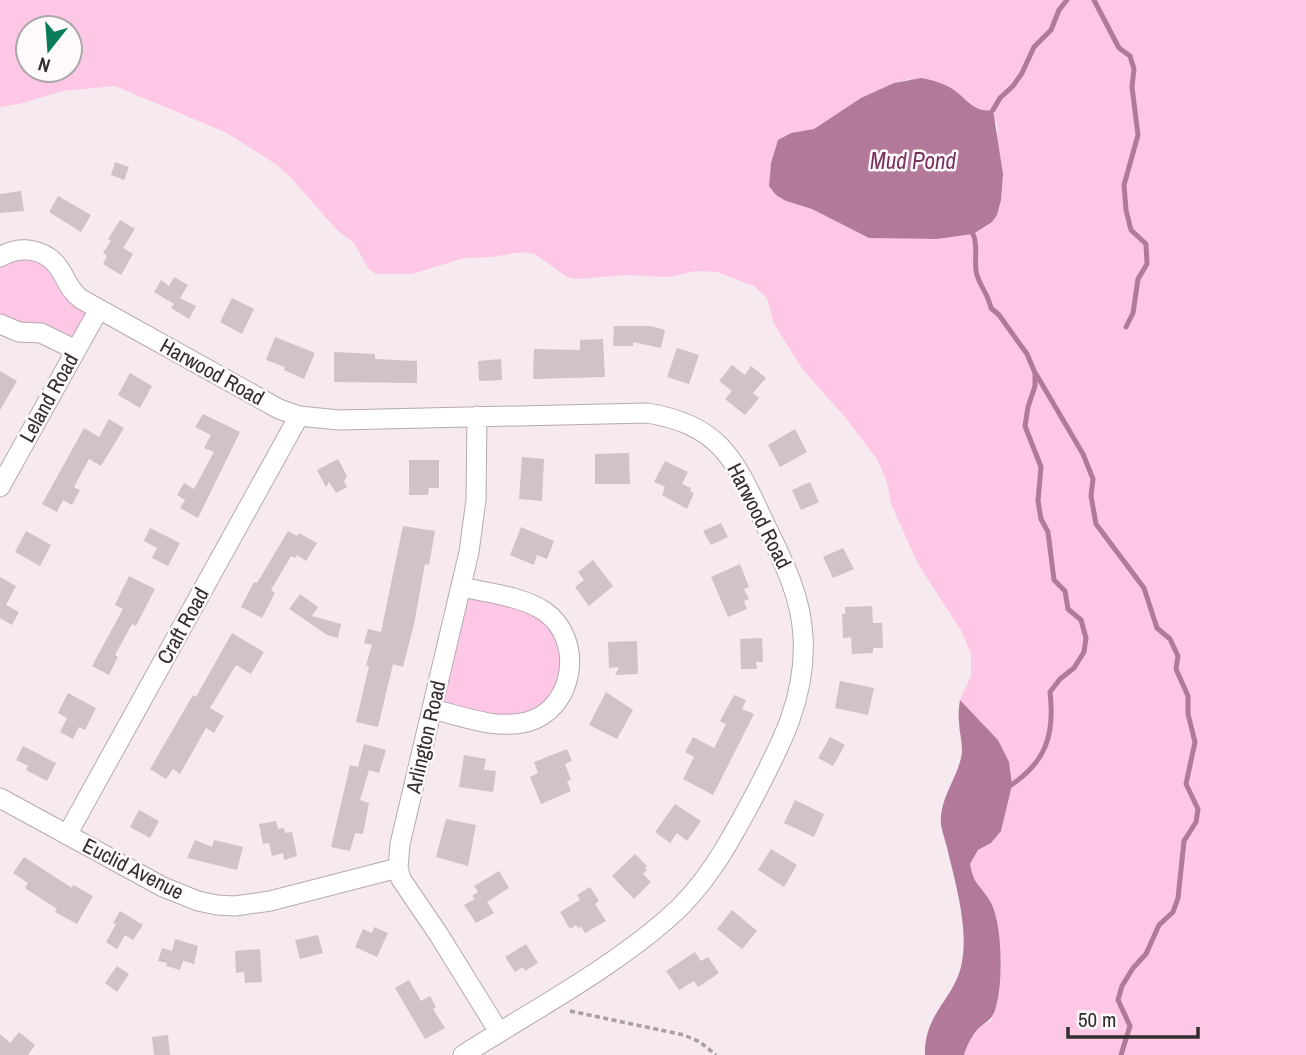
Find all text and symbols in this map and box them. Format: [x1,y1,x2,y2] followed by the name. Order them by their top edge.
[14,14,84,84] north arrow
[35,51,53,79] text: N
[870,145,956,176] water label: Mud Pond
[155,331,270,412] street label: Harwood Road
[12,348,85,447] street label: Leland Road
[720,458,798,574] street label: Harwood Road
[150,582,215,669] street label: Craft Road
[398,678,453,797] street label: Arlington Road
[78,831,189,906] street label: Euclid Avenue
[1068,996,1198,1040] scale bar
[1078,1005,1116,1034] text: 50 m

